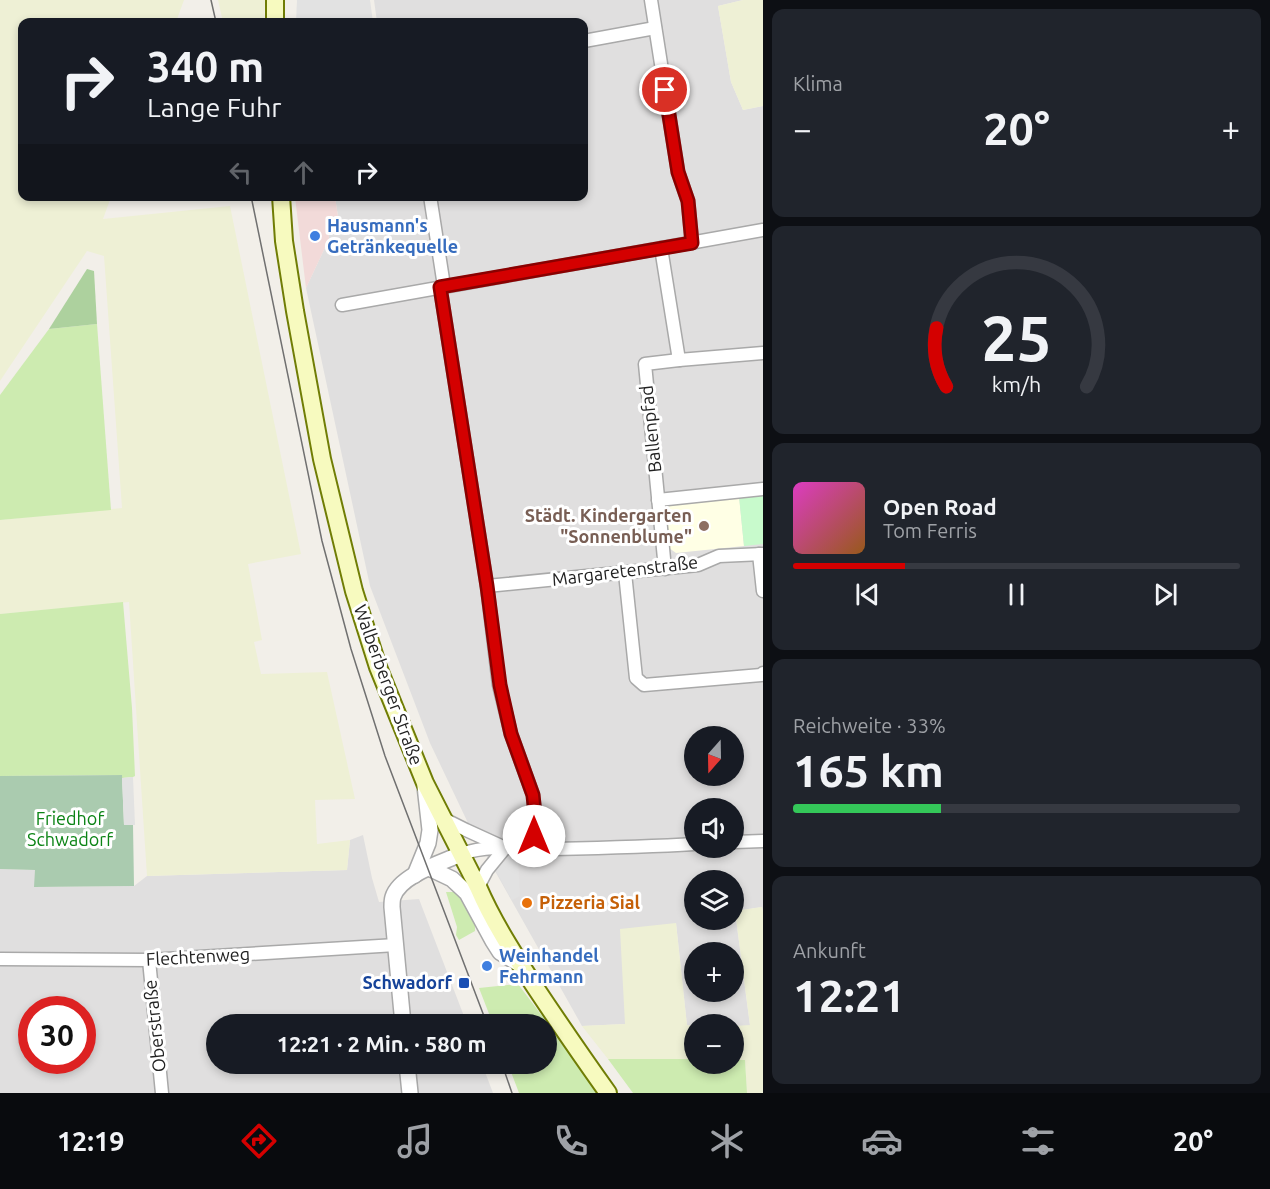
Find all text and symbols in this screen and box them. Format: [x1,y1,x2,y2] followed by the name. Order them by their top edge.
[48,42,126,120] icon: right
[147,43,264,90] text: 340 m
[639,64,690,115] pin
[793,72,843,95] text: Klima
[648,73,681,106] icon: arrive
[147,92,282,122] text: Lange Fuhr
[983,103,1050,154] text: 20°
[793,110,812,147] text: −
[1221,110,1240,147] text: +
[224,156,257,189] icon: left
[287,156,320,189] icon: ahead
[350,156,383,189] icon: right
[327,215,458,256] place label: Hausmann's Getränkequelle
[308,229,322,243] marker: Hausmann's Getränkequelle
[981,303,1052,373] text: 25
[992,372,1041,396] text: km/h
[635,385,665,474] street label: Ballenpfad
[883,494,997,519] text: Open Road
[525,505,692,546] place label: Städt. Kindergarten "Sonnenblume"
[697,519,711,533] marker: Städt. Kindergarten "Sonnenblume"
[883,519,977,542] text: Tom Ferris
[551,551,699,589] street label: Margaretenstraße
[851,578,884,611] icon: previous
[1000,578,1033,611] icon: pause
[1149,578,1182,611] icon: next
[351,602,427,768] street label: Walberberger Straße
[793,714,946,737] text: Reichweite · 33%
[684,726,744,786] north arrow
[684,726,744,1074] map controls
[793,745,944,796] text: 165 km
[684,798,744,858] button: sound
[502,804,566,868] position arrow
[27,808,113,849] park label: Friedhof Schwadorf
[684,870,744,930] button: layers
[539,892,641,912] place label: Pizzeria Sial
[520,896,534,910] marker: Pizzeria Sial
[793,939,866,962] text: Ankunft
[684,942,744,1002] button: +
[145,943,251,969] street label: Flechtenweg
[499,945,599,986] place label: Weinhandel Fehrmann
[480,959,494,973] marker: Weinhandel Fehrmann
[793,970,906,1021] text: 12:21
[362,972,453,992] place label: Schwadorf
[457,976,471,990] marker: Schwadorf
[139,979,169,1073] street label: Oberstraße
[18,996,96,1074] speed limit sign: 30
[684,1014,744,1074] button: −
[277,1031,486,1056] text: 12:21 · 2 Min. · 580 m
[238,1120,280,1162] icon: directions
[394,1120,436,1162] icon: music
[550,1120,592,1162] icon: phone
[706,1120,748,1162] icon: climate
[861,1120,903,1162] icon: car
[1017,1120,1059,1162] icon: filters
[57,1126,124,1156] text: 12:19
[1173,1126,1213,1156] text: 20°

